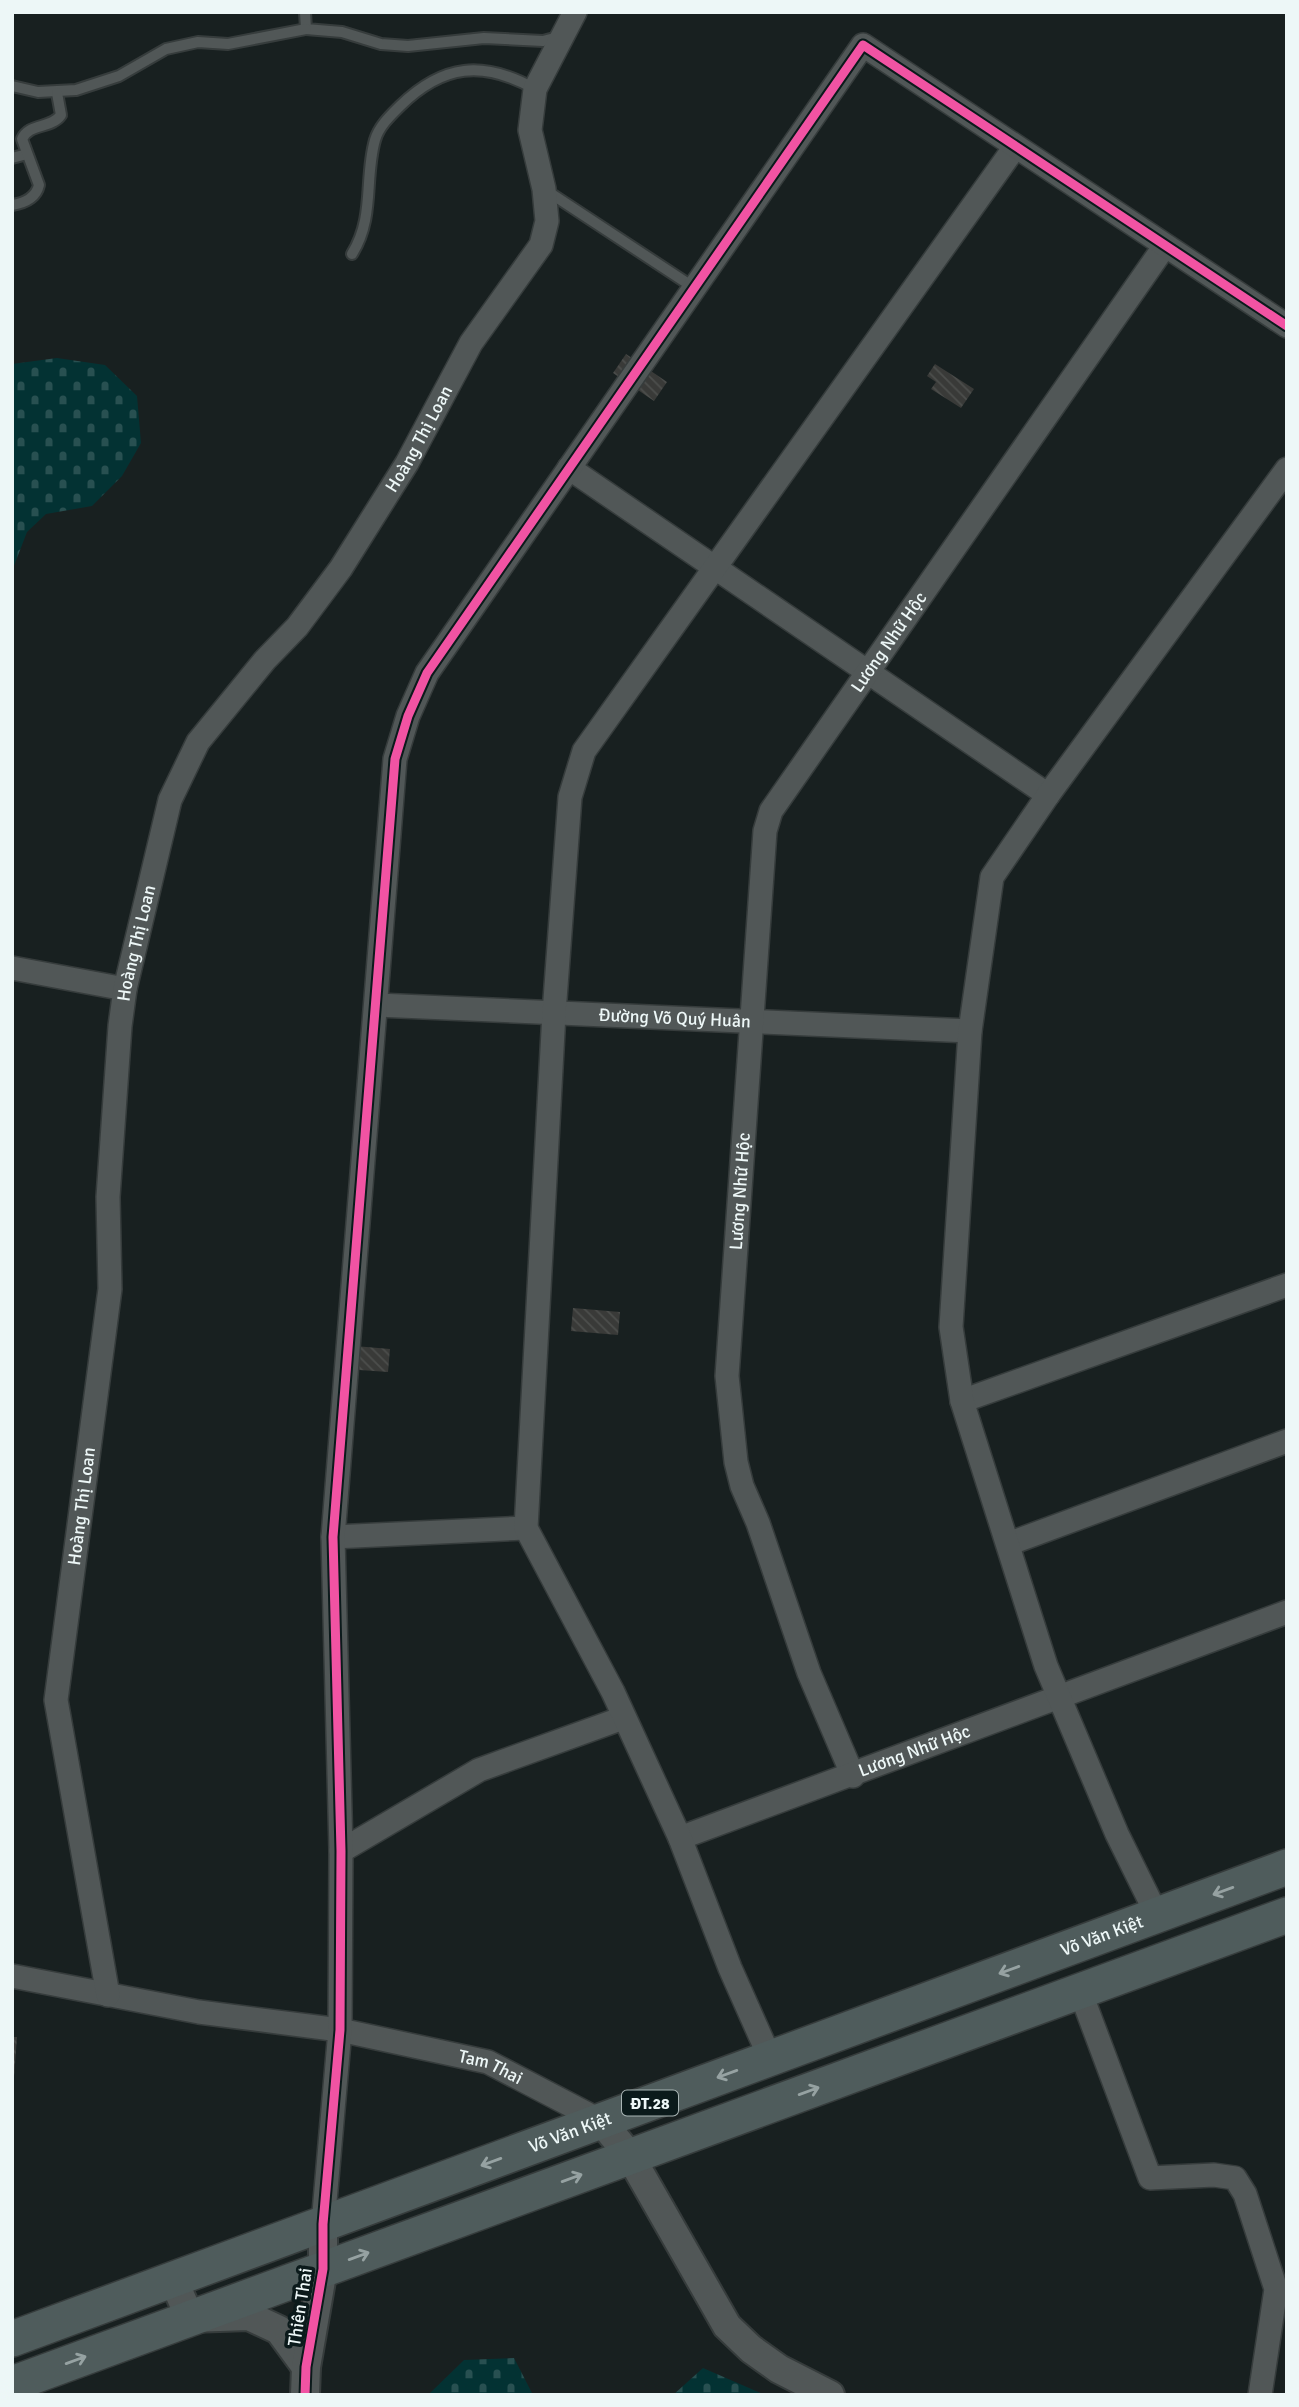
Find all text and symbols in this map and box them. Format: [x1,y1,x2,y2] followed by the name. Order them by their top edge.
[380,382,457,496] street label: Hoàng Thị Loan
[846,588,931,697] street label: Lương Nhữ Hộc
[112,883,160,1003] street label: Hoàng Thị Loan
[598,1004,751,1032] street label: Đường Võ Quý Huân
[725,1132,755,1251] street label: Lương Nhữ Hộc
[63,1446,100,1567] street label: Hoàng Thị Loan
[855,1720,973,1782] street label: Lương Nhữ Hộc
[1212,1886,1234,1898] one-way arrow
[1057,1910,1146,1961] street label: Võ Văn Kiệt
[999,1965,1021,1977] one-way arrow
[456,2045,527,2089] street label: Tam Thai
[717,2069,739,2082] one-way arrow
[797,2083,819,2096] one-way arrow
[622,2090,678,2116] road number: ĐT.28
[526,2107,614,2158] street label: Võ Văn Kiệt
[480,2156,502,2169] one-way arrow
[561,2171,583,2183] one-way arrow
[347,2249,369,2261] one-way arrow
[283,2266,317,2348] street label: Thiên Thai
[65,2353,87,2365] one-way arrow

